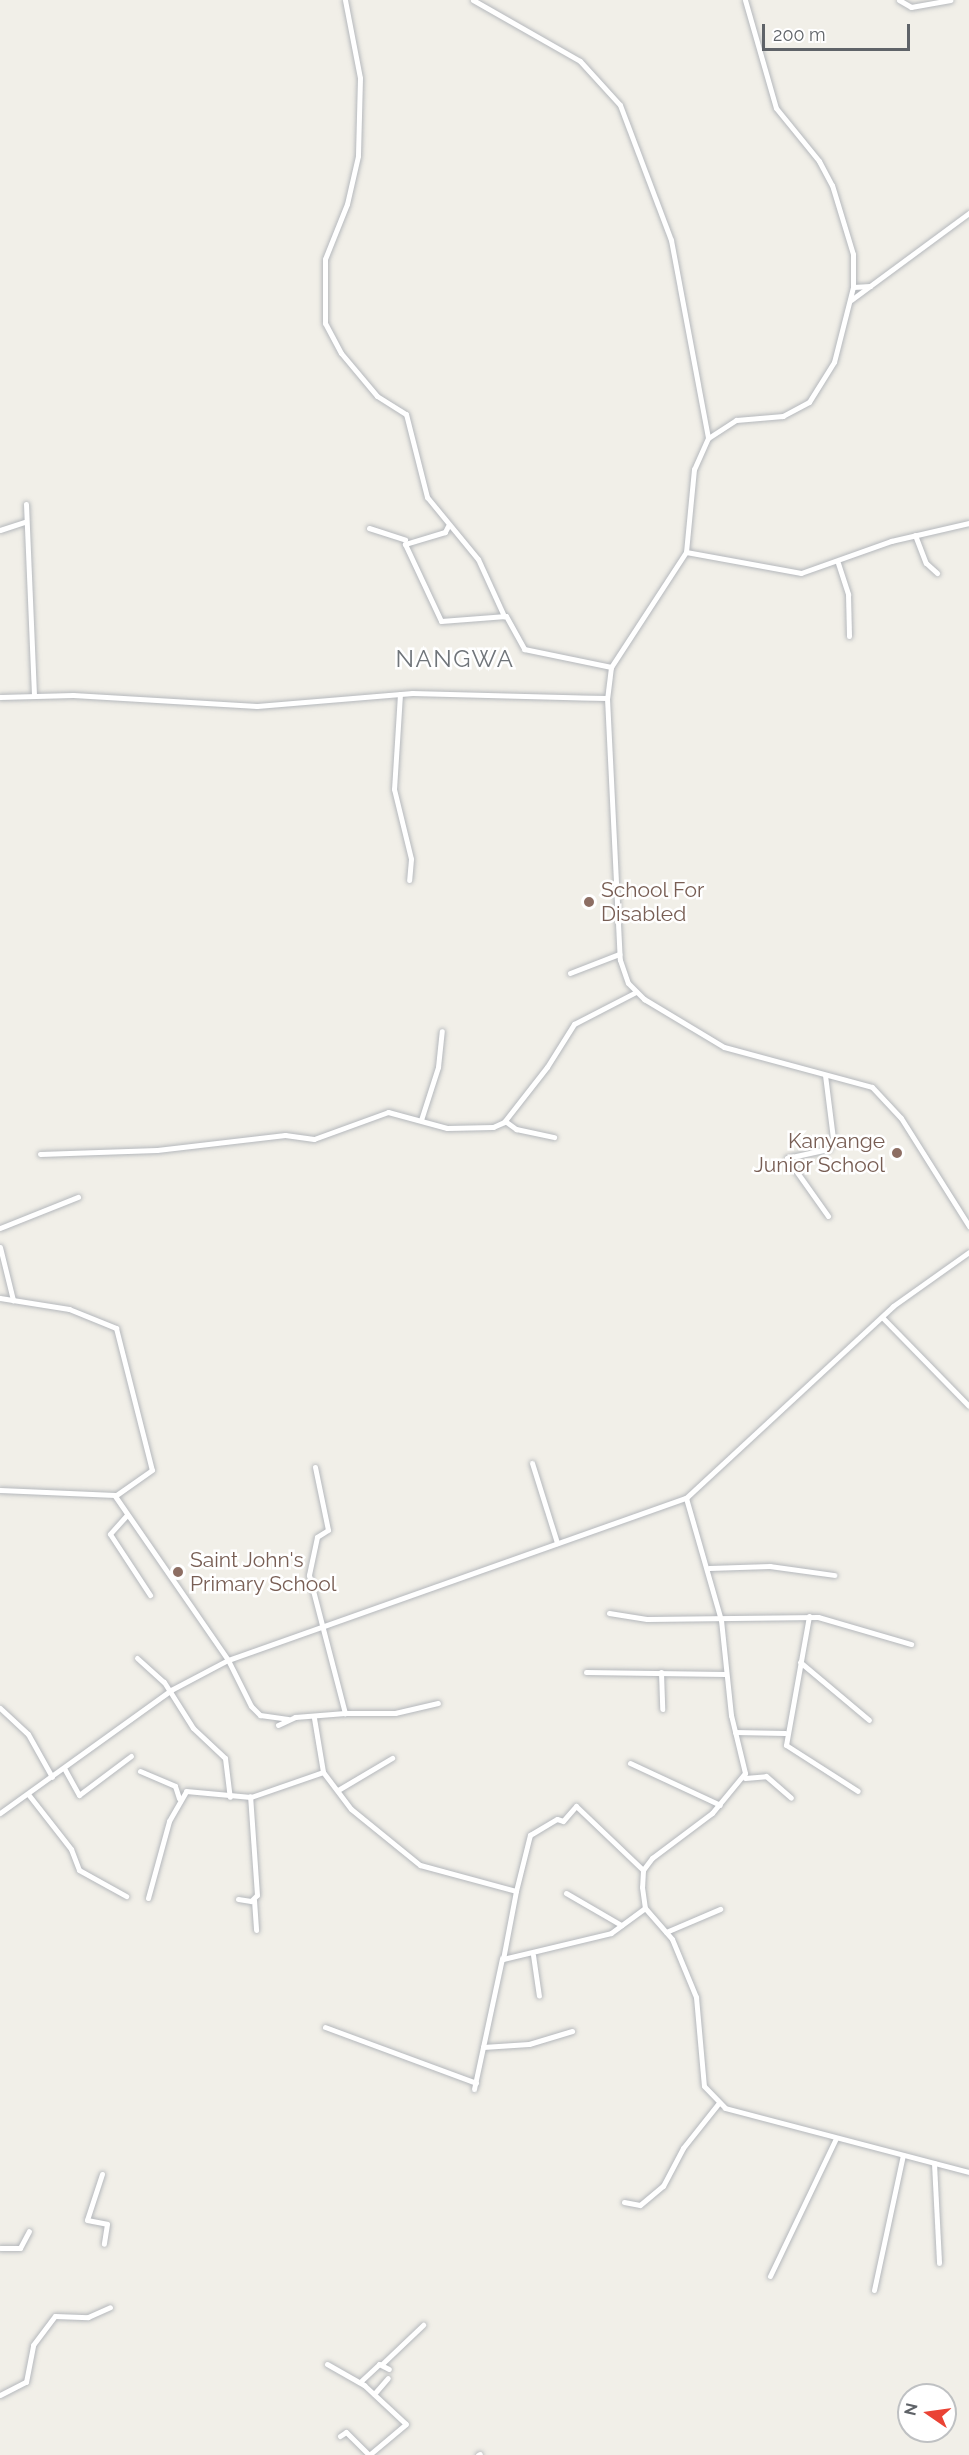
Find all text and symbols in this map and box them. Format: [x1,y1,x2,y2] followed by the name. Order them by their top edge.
[765,12,914,50] scale bar
[773,24,826,45] text: 200 m
[396,645,514,673] district label: NANGWA
[601,877,705,927] place label: School For Disabled
[582,895,596,909] marker: School For Disabled
[753,1128,885,1178] place label: Kanyange Junior School
[890,1146,904,1160] marker: Kanyange Junior School
[190,1547,337,1597] place label: Saint John's Primary School
[171,1565,185,1579] marker: Saint John's Primary School
[897,2383,957,2443] north arrow
[900,2401,922,2417] text: N

